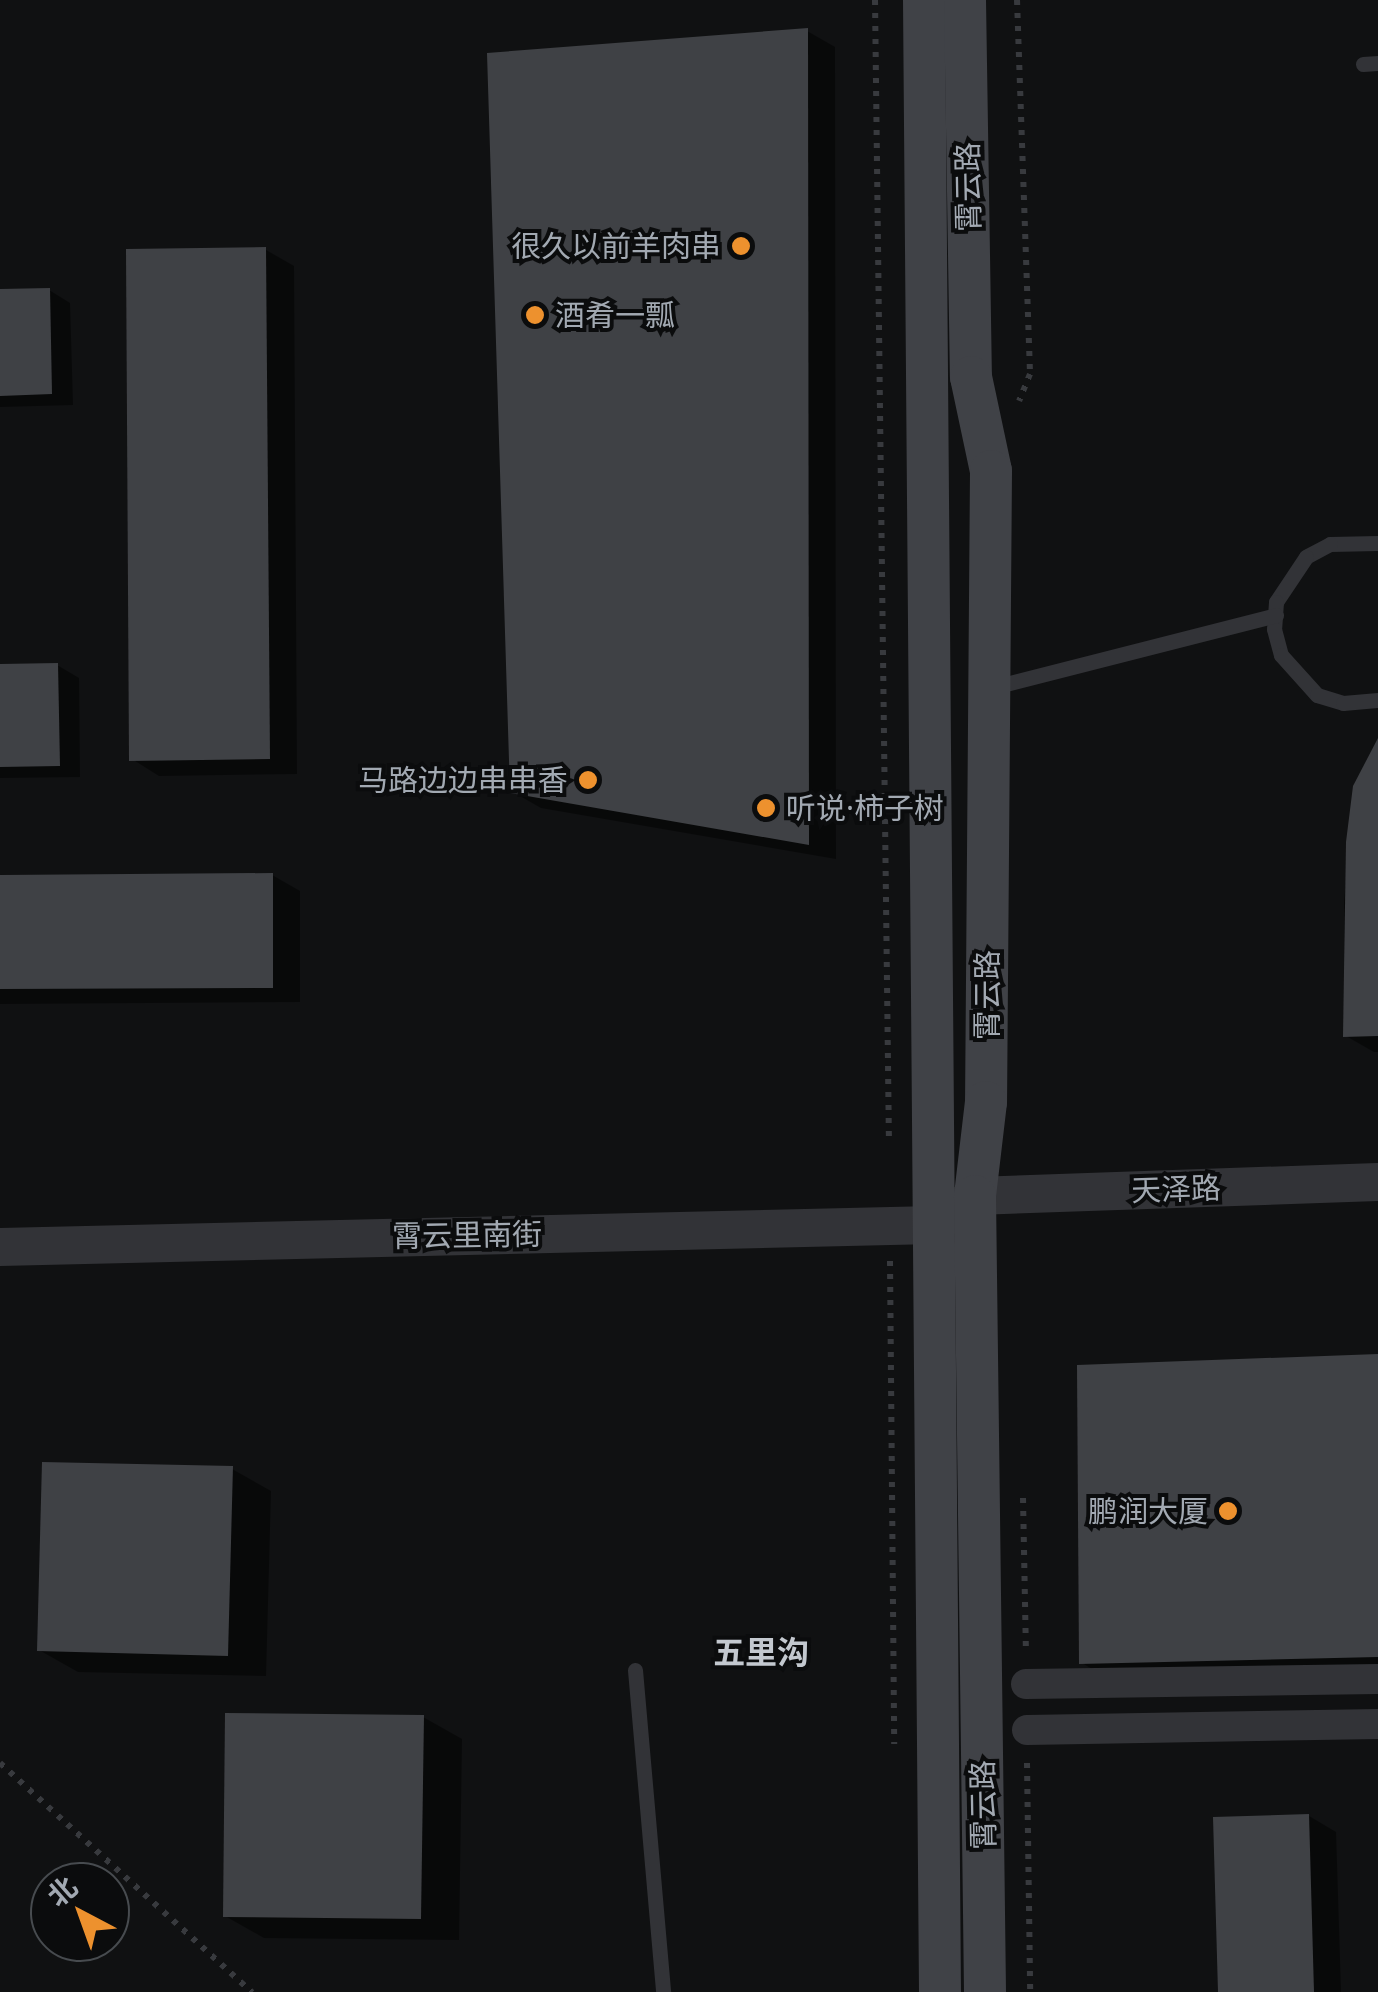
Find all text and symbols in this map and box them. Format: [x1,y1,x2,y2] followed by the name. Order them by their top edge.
[949,142,987,232] street label: 霄云路
[511,228,721,264] place label: 很久以前羊肉串
[730,235,752,257] marker: 很久以前羊肉串
[555,297,675,333] place label: 酒肴一瓢
[524,304,546,326] marker: 酒肴一瓢
[358,762,568,798] place label: 马路边边串串香
[577,769,599,791] marker: 马路边边串串香
[786,790,944,826] place label: 听说·柿子树
[755,797,777,819] marker: 听说·柿子树
[969,950,1005,1040] street label: 霄云路
[1130,1169,1222,1209] street label: 天泽路
[392,1216,542,1254] street label: 霄云里南街
[1088,1493,1208,1529] place label: 鹏润大厦
[1217,1500,1239,1522] marker: 鹏润大厦
[713,1633,809,1671] district label: 五里沟
[964,1760,1002,1850] street label: 霄云路
[30,1862,130,1962] north arrow
[39,1867,85,1914] text: 北

